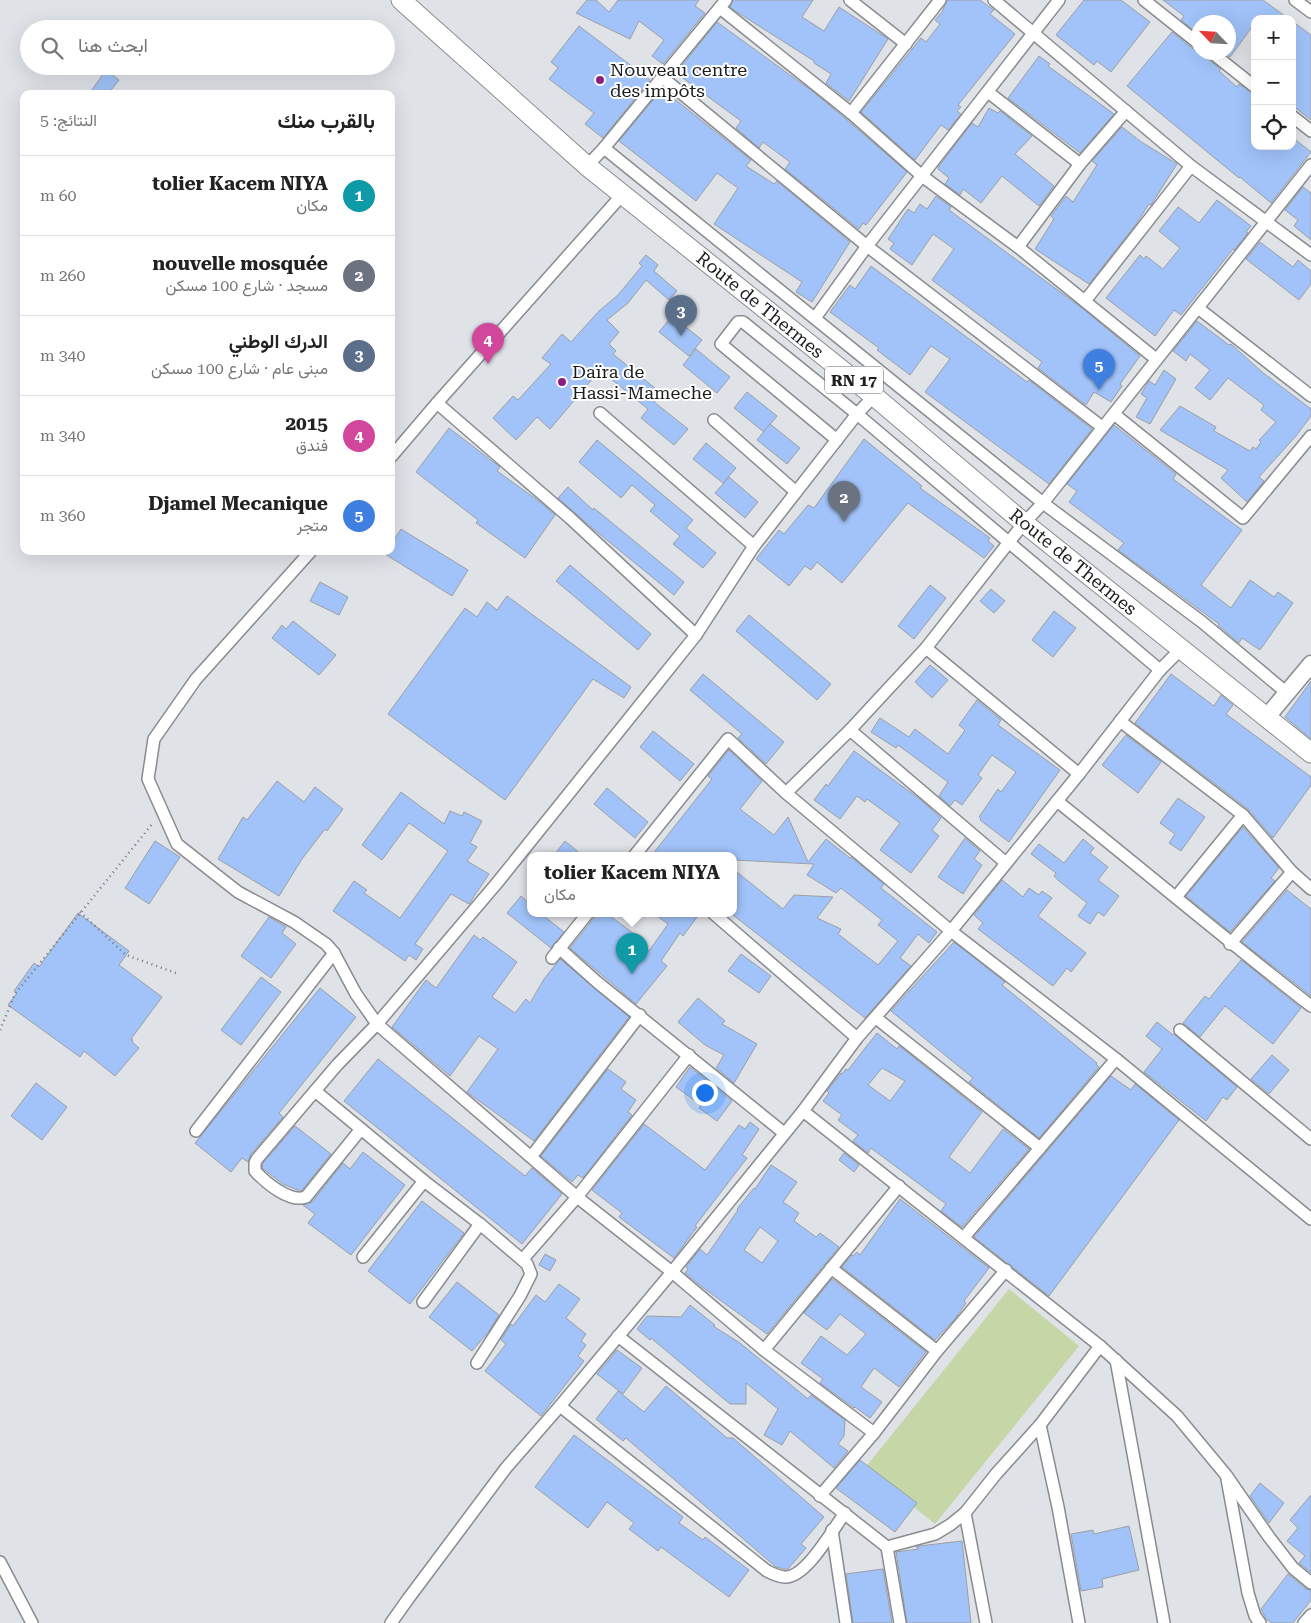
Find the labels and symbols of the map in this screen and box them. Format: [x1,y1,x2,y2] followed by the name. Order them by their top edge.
[1191,15,1236,60] north arrow
[610,59,747,101] place label: Nouveau centre des impôts
[594,74,606,86] marker: Nouveau centre des impôts
[693,247,828,362] street label: Route de Thermes
[665,295,697,336] pin: 3
[472,323,504,364] pin: 4
[1083,349,1115,390] pin: 5
[572,361,712,403] place label: Daïra de Hassi-Mameche
[825,366,883,394] road number: RN 17
[556,376,568,388] marker: Daïra de Hassi-Mameche
[828,481,860,522] pin: 2
[1006,504,1141,619] street label: Route de Thermes
[616,933,648,974] pin: 1
[692,1080,718,1106] your location

